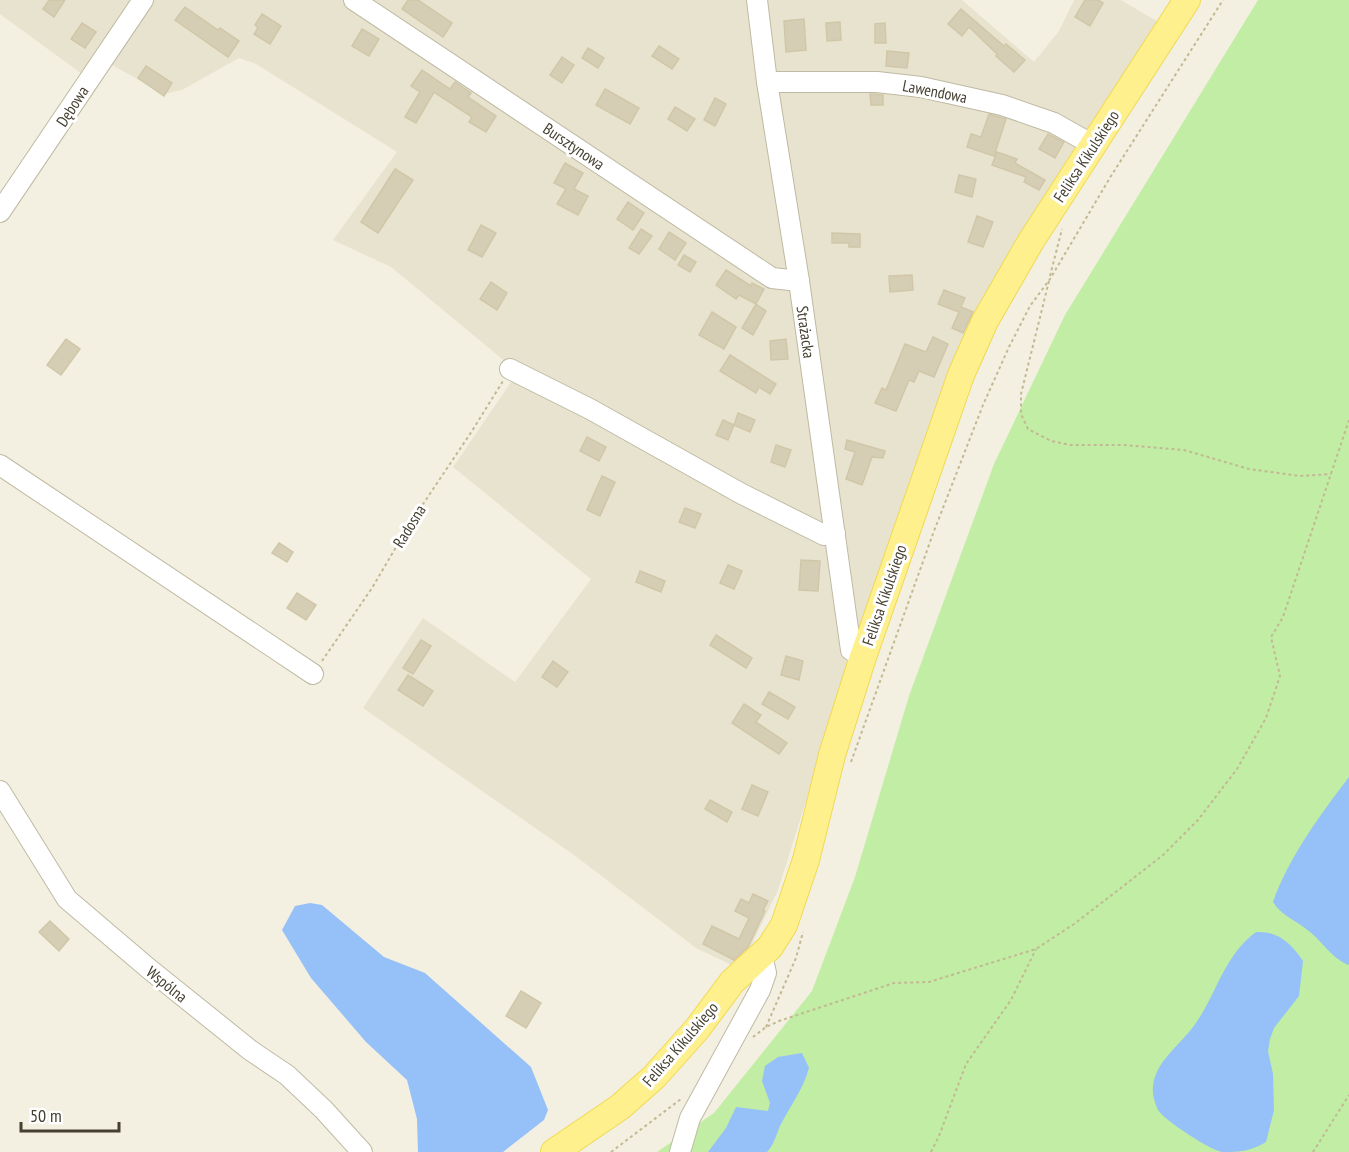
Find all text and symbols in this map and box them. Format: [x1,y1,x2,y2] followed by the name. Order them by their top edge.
[901,75,969,107] street label: Lawendowa
[51,82,93,130] street label: Dębowa
[1049,106,1123,206] street label: Feliksa Kikulskiego
[539,118,609,174] street label: Bursztynowa
[792,305,820,359] street label: Strażacka
[388,501,430,551] street label: Radosna
[857,542,911,648] street label: Feliksa Kikulskiego
[143,962,191,1006] street label: Wspólna
[638,998,722,1090] street label: Feliksa Kikulskiego
[21,1095,118,1133] scale bar
[30,1104,62,1127] text: 50 m

